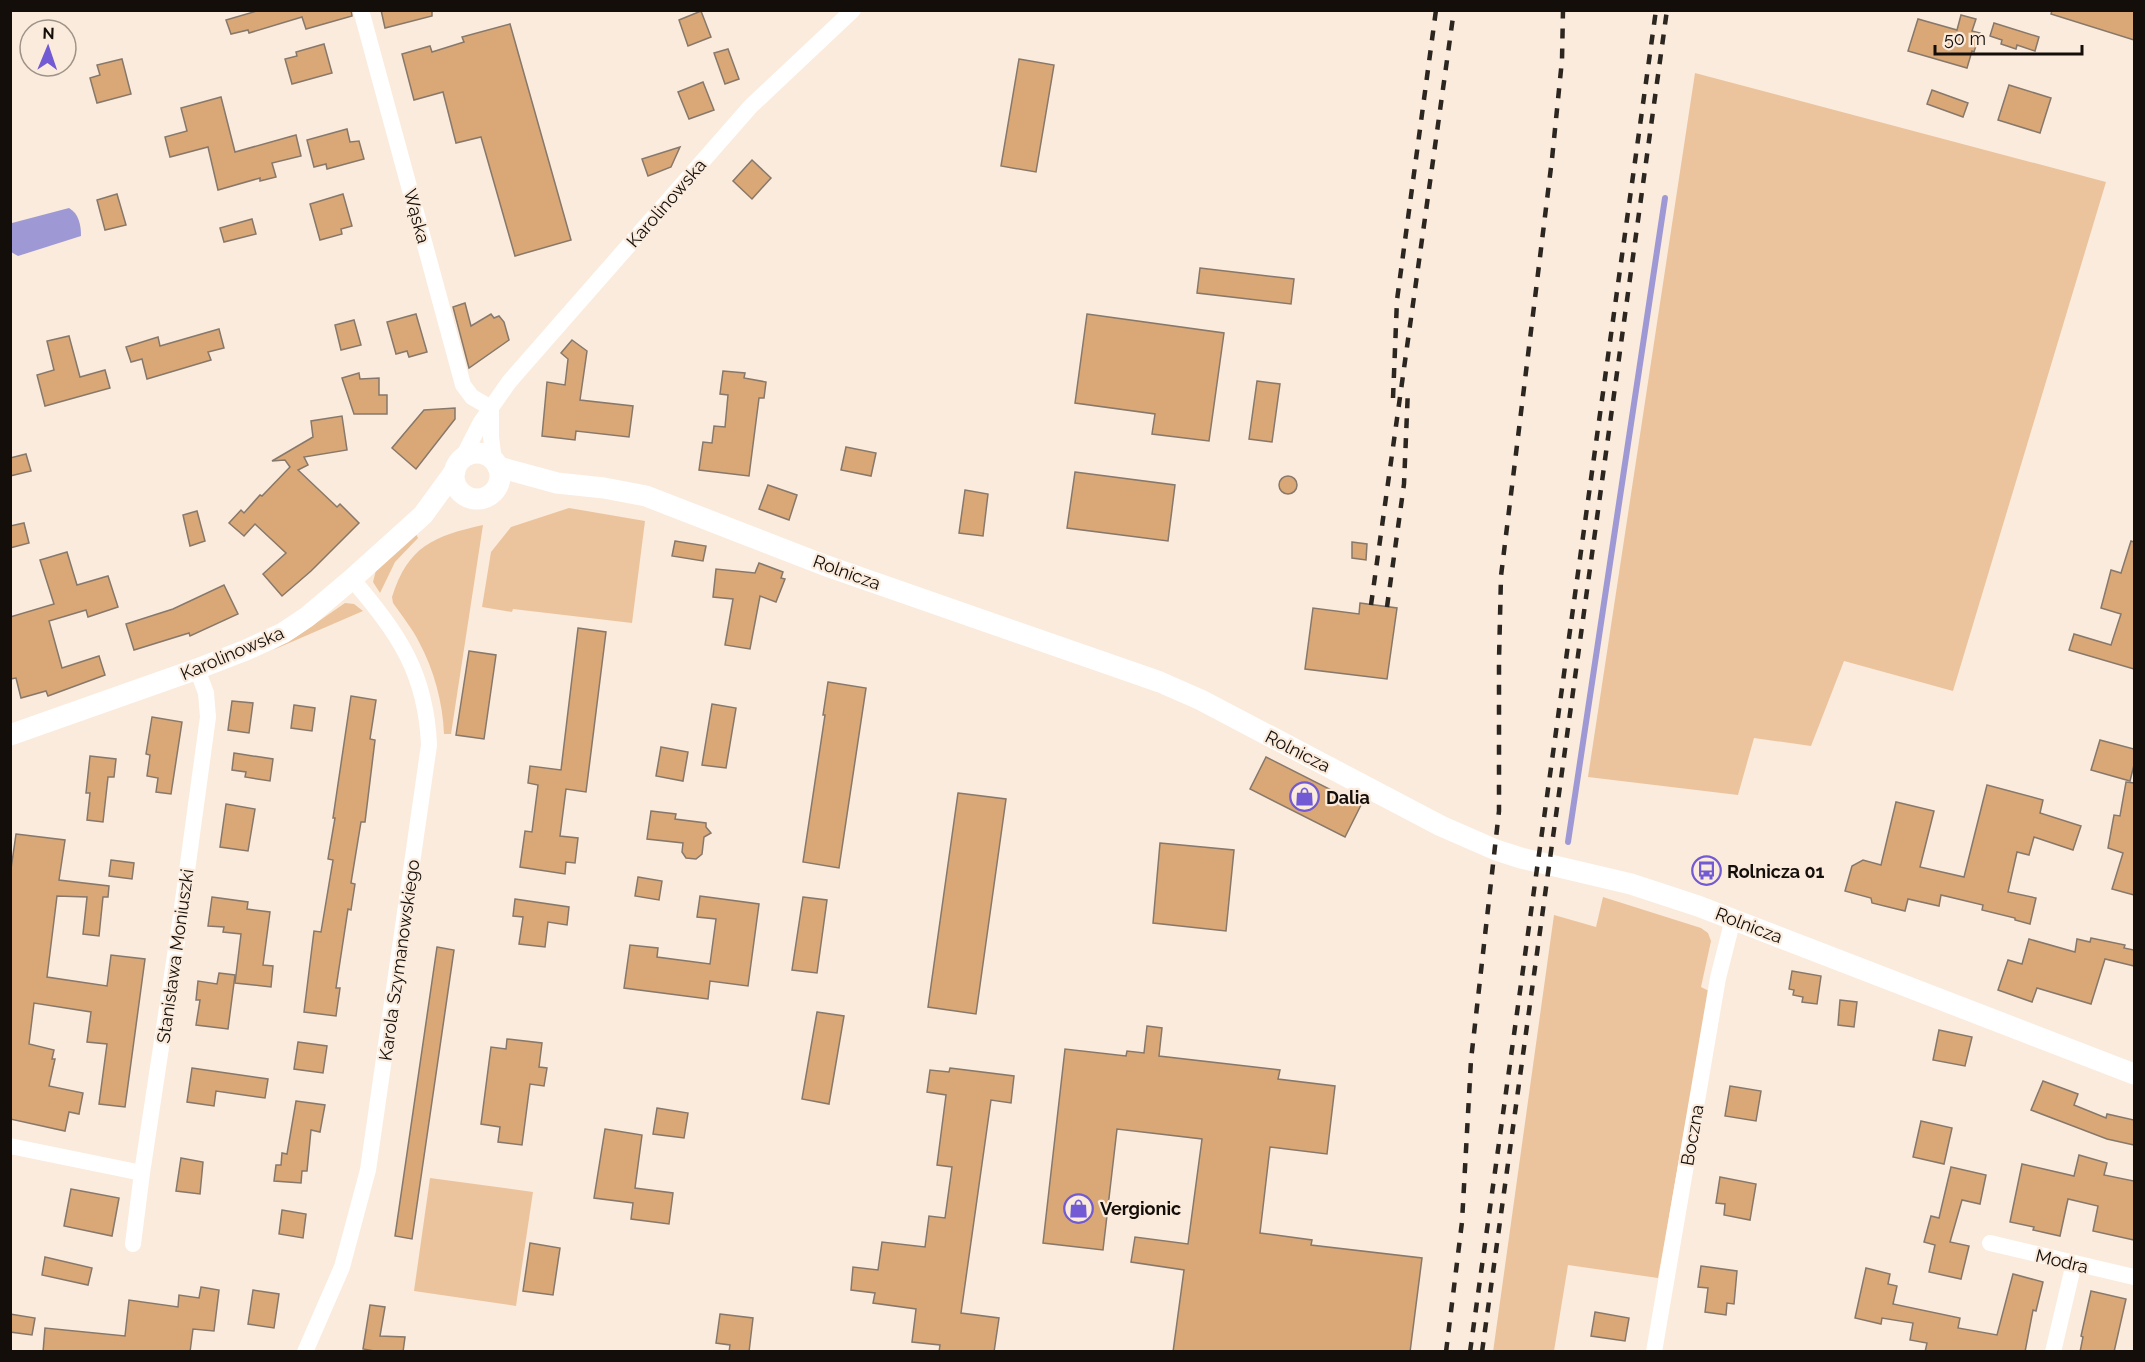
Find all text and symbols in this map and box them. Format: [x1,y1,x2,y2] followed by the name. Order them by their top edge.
[18,18,78,78] north arrow
[1935,18,2082,56] scale bar
[42,24,55,43] text: N
[1944,28,1986,49] text: 50 m
[622,155,710,251] street label: Karolinowska
[400,186,434,246] street label: Wąska
[811,550,883,594] street label: Rolnicza
[177,622,287,684] street label: Karolinowska
[1262,726,1334,776] street label: Rolnicza
[1289,781,1321,813] shop icon: Dalia
[1326,787,1370,808] place label: Dalia
[1690,855,1722,887] bus stop icon: Rolnicza 01
[374,858,424,1062] street label: Karola Szymanowskiego
[1727,861,1824,882] place label: Rolnicza 01
[152,868,198,1044] street label: Stanisława Moniuszki
[1713,903,1785,947] street label: Rolnicza
[1676,1103,1708,1167] street label: Boczna
[1063,1192,1095,1224] shop icon: Vergionic
[1100,1198,1181,1219] place label: Vergionic
[2034,1245,2090,1277] street label: Modra

